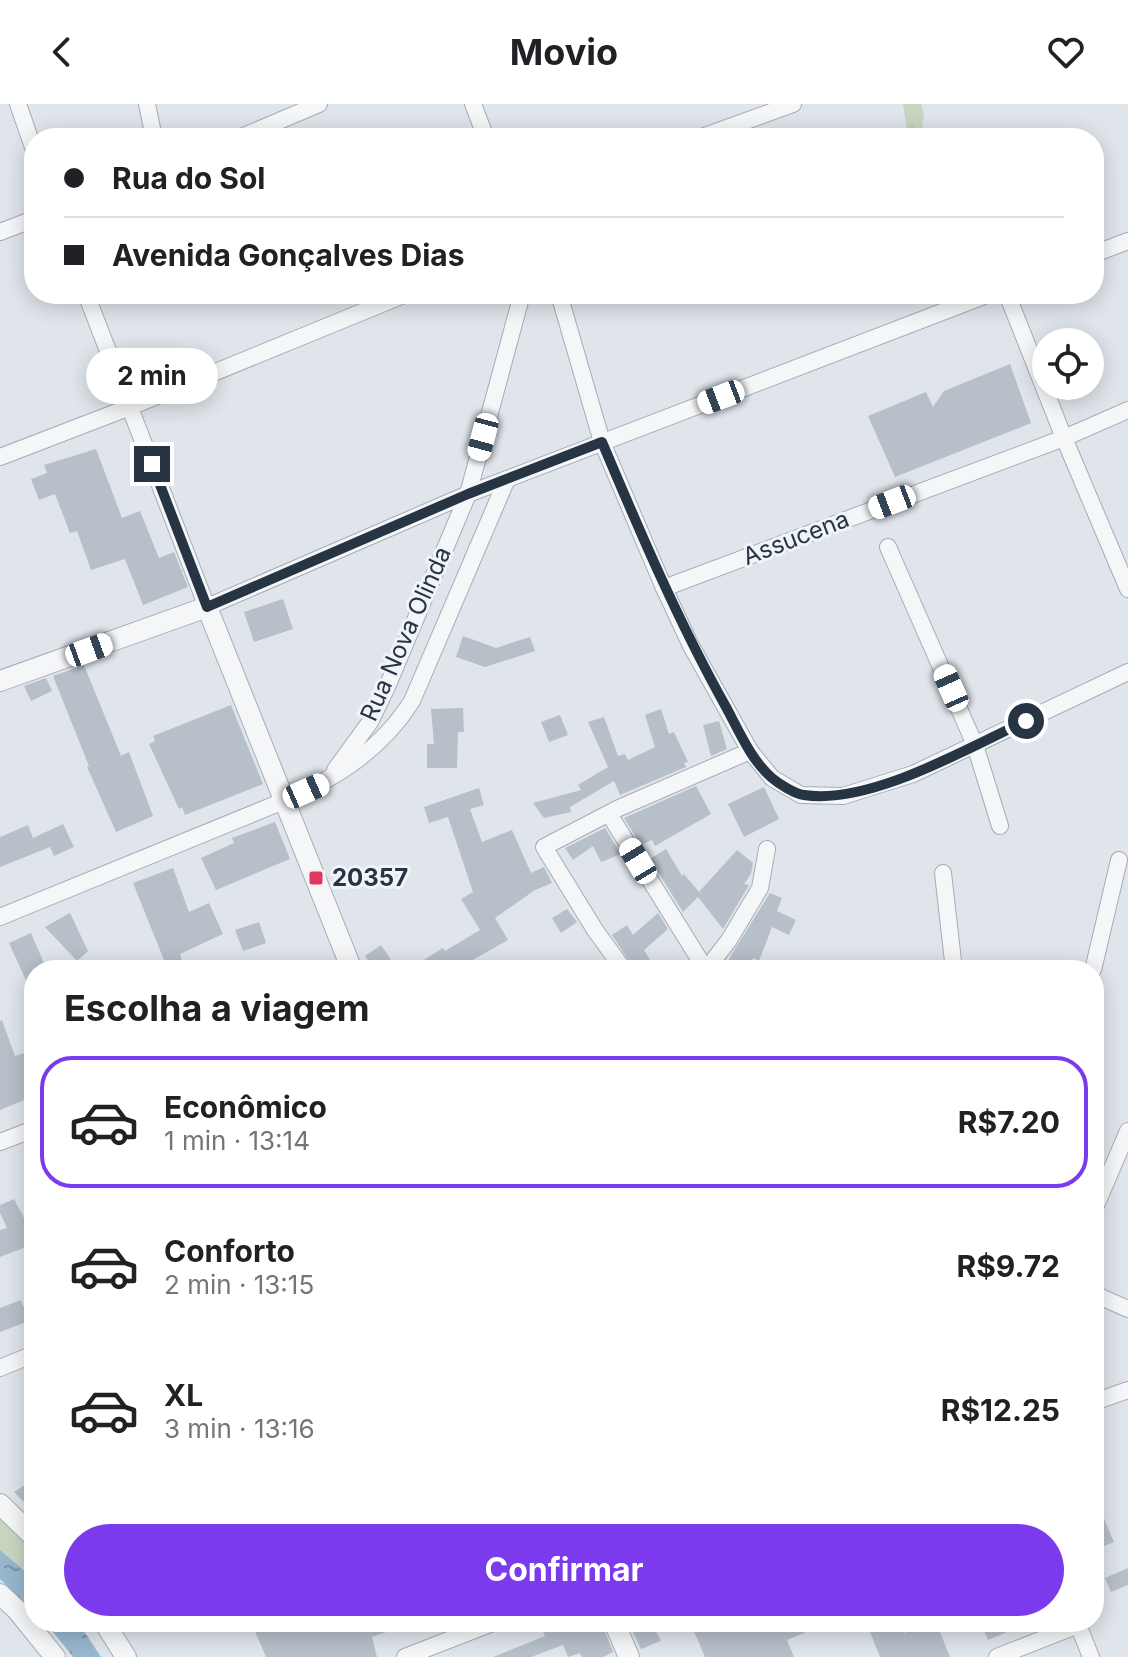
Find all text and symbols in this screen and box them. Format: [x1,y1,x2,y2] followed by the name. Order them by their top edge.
[40,30,84,74] icon: back
[510,30,618,74] text: Movio
[1044,30,1088,74] icon: heart
[112,160,266,196] text: Rua do Sol
[112,237,465,273] text: Avenida Gonçalves Dias
[1032,328,1104,400] map controls
[1032,328,1104,400] button: locate
[86,348,218,404] callout: 2 min
[117,360,187,391] text: 2 min
[694,377,748,417] car
[465,411,501,463] car
[134,446,170,482] route end
[865,482,919,522] car
[739,504,853,571] street label: Assucena
[354,542,457,725] street label: Rua Nova Olinda
[62,631,116,669] car
[930,661,972,715] car
[1008,703,1044,739] route start
[279,770,333,812] car
[615,834,661,888] car
[332,863,408,892] place label: 20357
[307,869,325,887] marker: 20357
[64,986,370,1030] text: Escolha a viagem
[68,1086,140,1158] icon: car
[164,1089,327,1125] text: Econômico
[958,1104,1060,1140] text: R$7.20
[164,1125,310,1156] text: 1 min · 13:14
[68,1230,140,1302] icon: car
[164,1233,295,1269] text: Conforto
[956,1248,1060,1284] text: R$9.72
[164,1269,314,1300] text: 2 min · 13:15
[68,1374,140,1446] icon: car
[164,1377,203,1413] text: XL
[941,1392,1060,1428] text: R$12.25
[164,1413,315,1444] text: 3 min · 13:16
[64,1524,1064,1616] button: Confirmar

